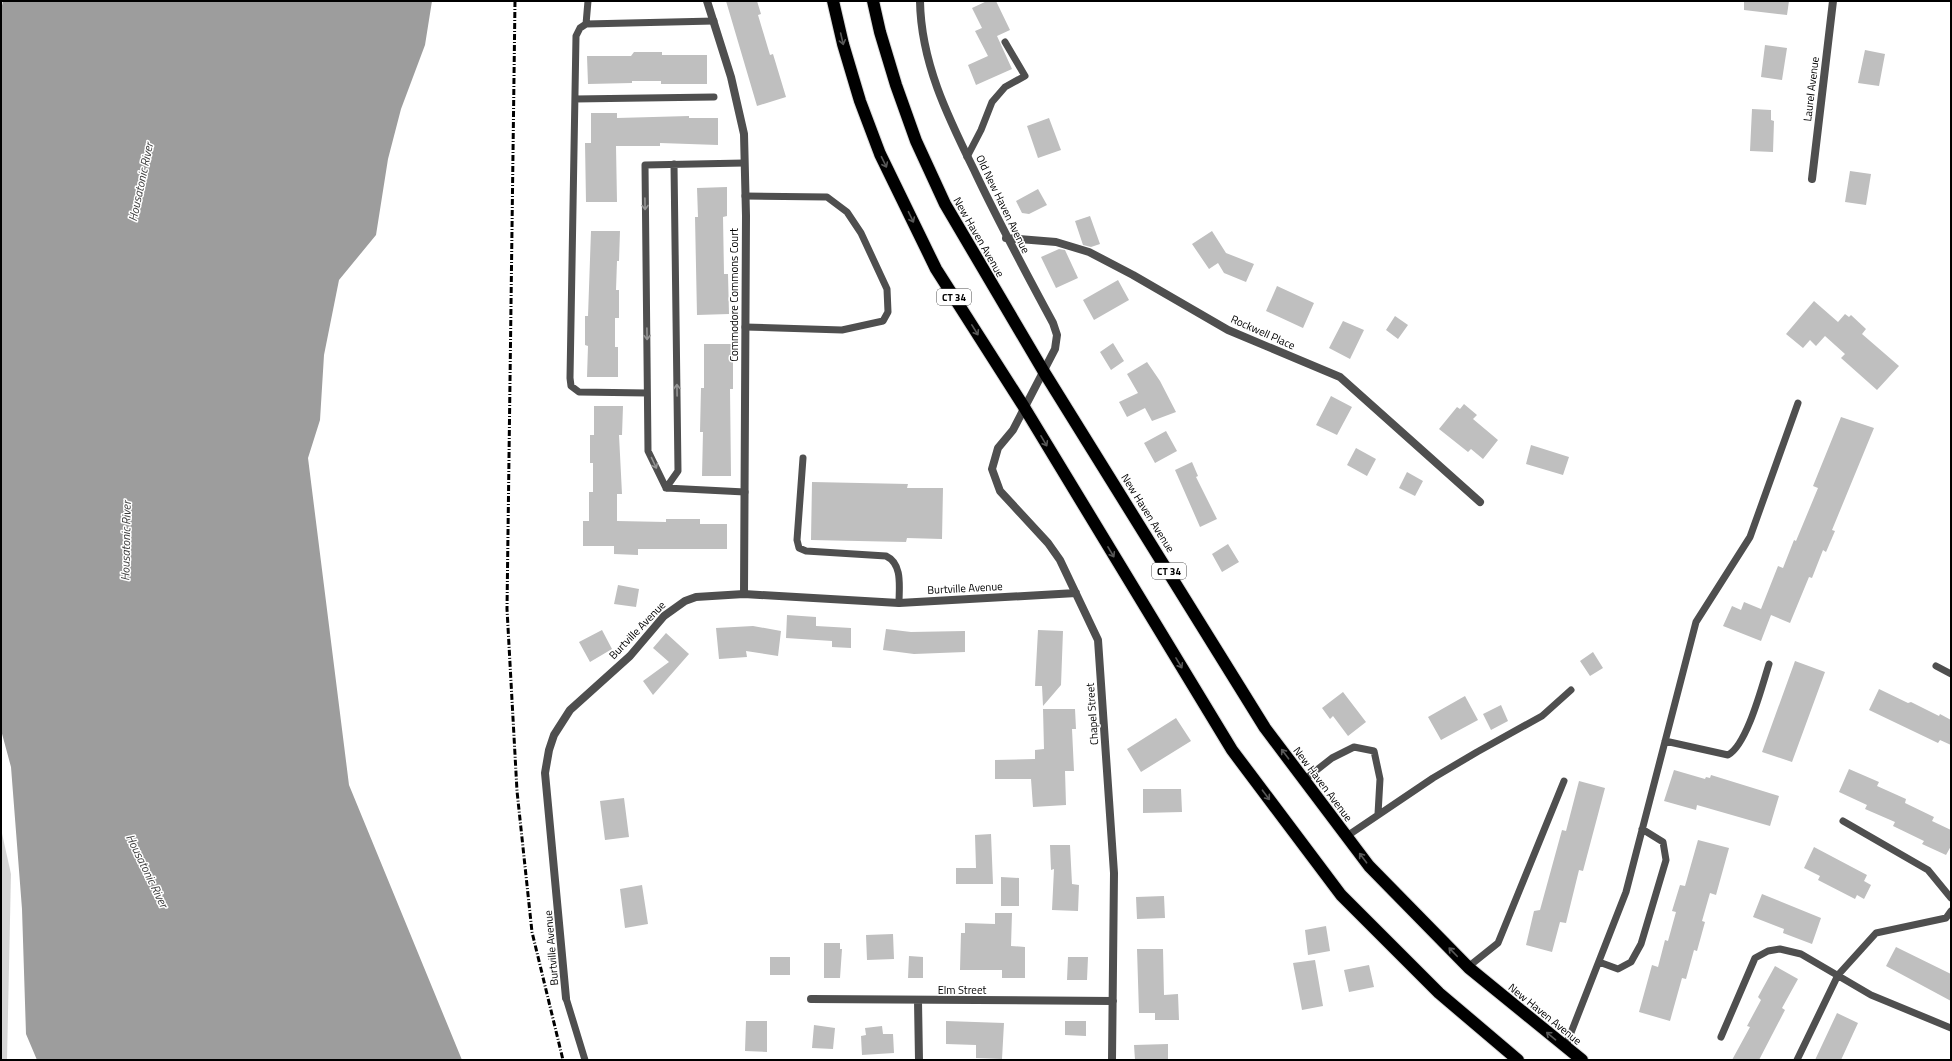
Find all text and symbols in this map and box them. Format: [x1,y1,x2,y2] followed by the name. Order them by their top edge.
[838,32,846,45] one-way arrow
[1799,55,1823,122] street label: Laurel Avenue
[123,139,159,223] water label: Housatonic River
[973,153,1033,255] street label: Old New Haven Avenue
[880,156,888,168] one-way arrow
[951,195,1007,279] street label: New Haven Avenue
[641,197,649,210] one-way arrow
[908,211,915,223] one-way arrow
[726,228,742,362] street label: Commodore Commons Court
[937,289,971,305] road number: CT 34
[1228,311,1298,353] street label: Rockwell Place
[971,324,979,335] one-way arrow
[643,327,651,340] one-way arrow
[673,384,681,397] one-way arrow
[1040,435,1048,447] one-way arrow
[651,456,658,468] one-way arrow
[1117,471,1179,556] street label: New Haven Avenue
[115,499,136,581] water label: Housatonic River
[1107,546,1115,557] one-way arrow
[1152,563,1186,579] road number: CT 34
[927,578,1004,598] street label: Burtville Avenue
[605,597,669,663] street label: Burtville Avenue
[1175,657,1183,668] one-way arrow
[1082,682,1102,746] street label: Chapel Street
[1290,743,1357,825] street label: New Haven Avenue
[1280,749,1289,760] one-way arrow
[1262,789,1270,800] one-way arrow
[121,831,174,913] water label: Housatonic River
[1359,852,1367,863] one-way arrow
[540,909,562,986] street label: Burtville Avenue
[1448,947,1458,957] one-way arrow
[1505,979,1585,1049] street label: New Haven Avenue
[938,982,986,998] street label: Elm Street
[1546,1032,1557,1041] one-way arrow

